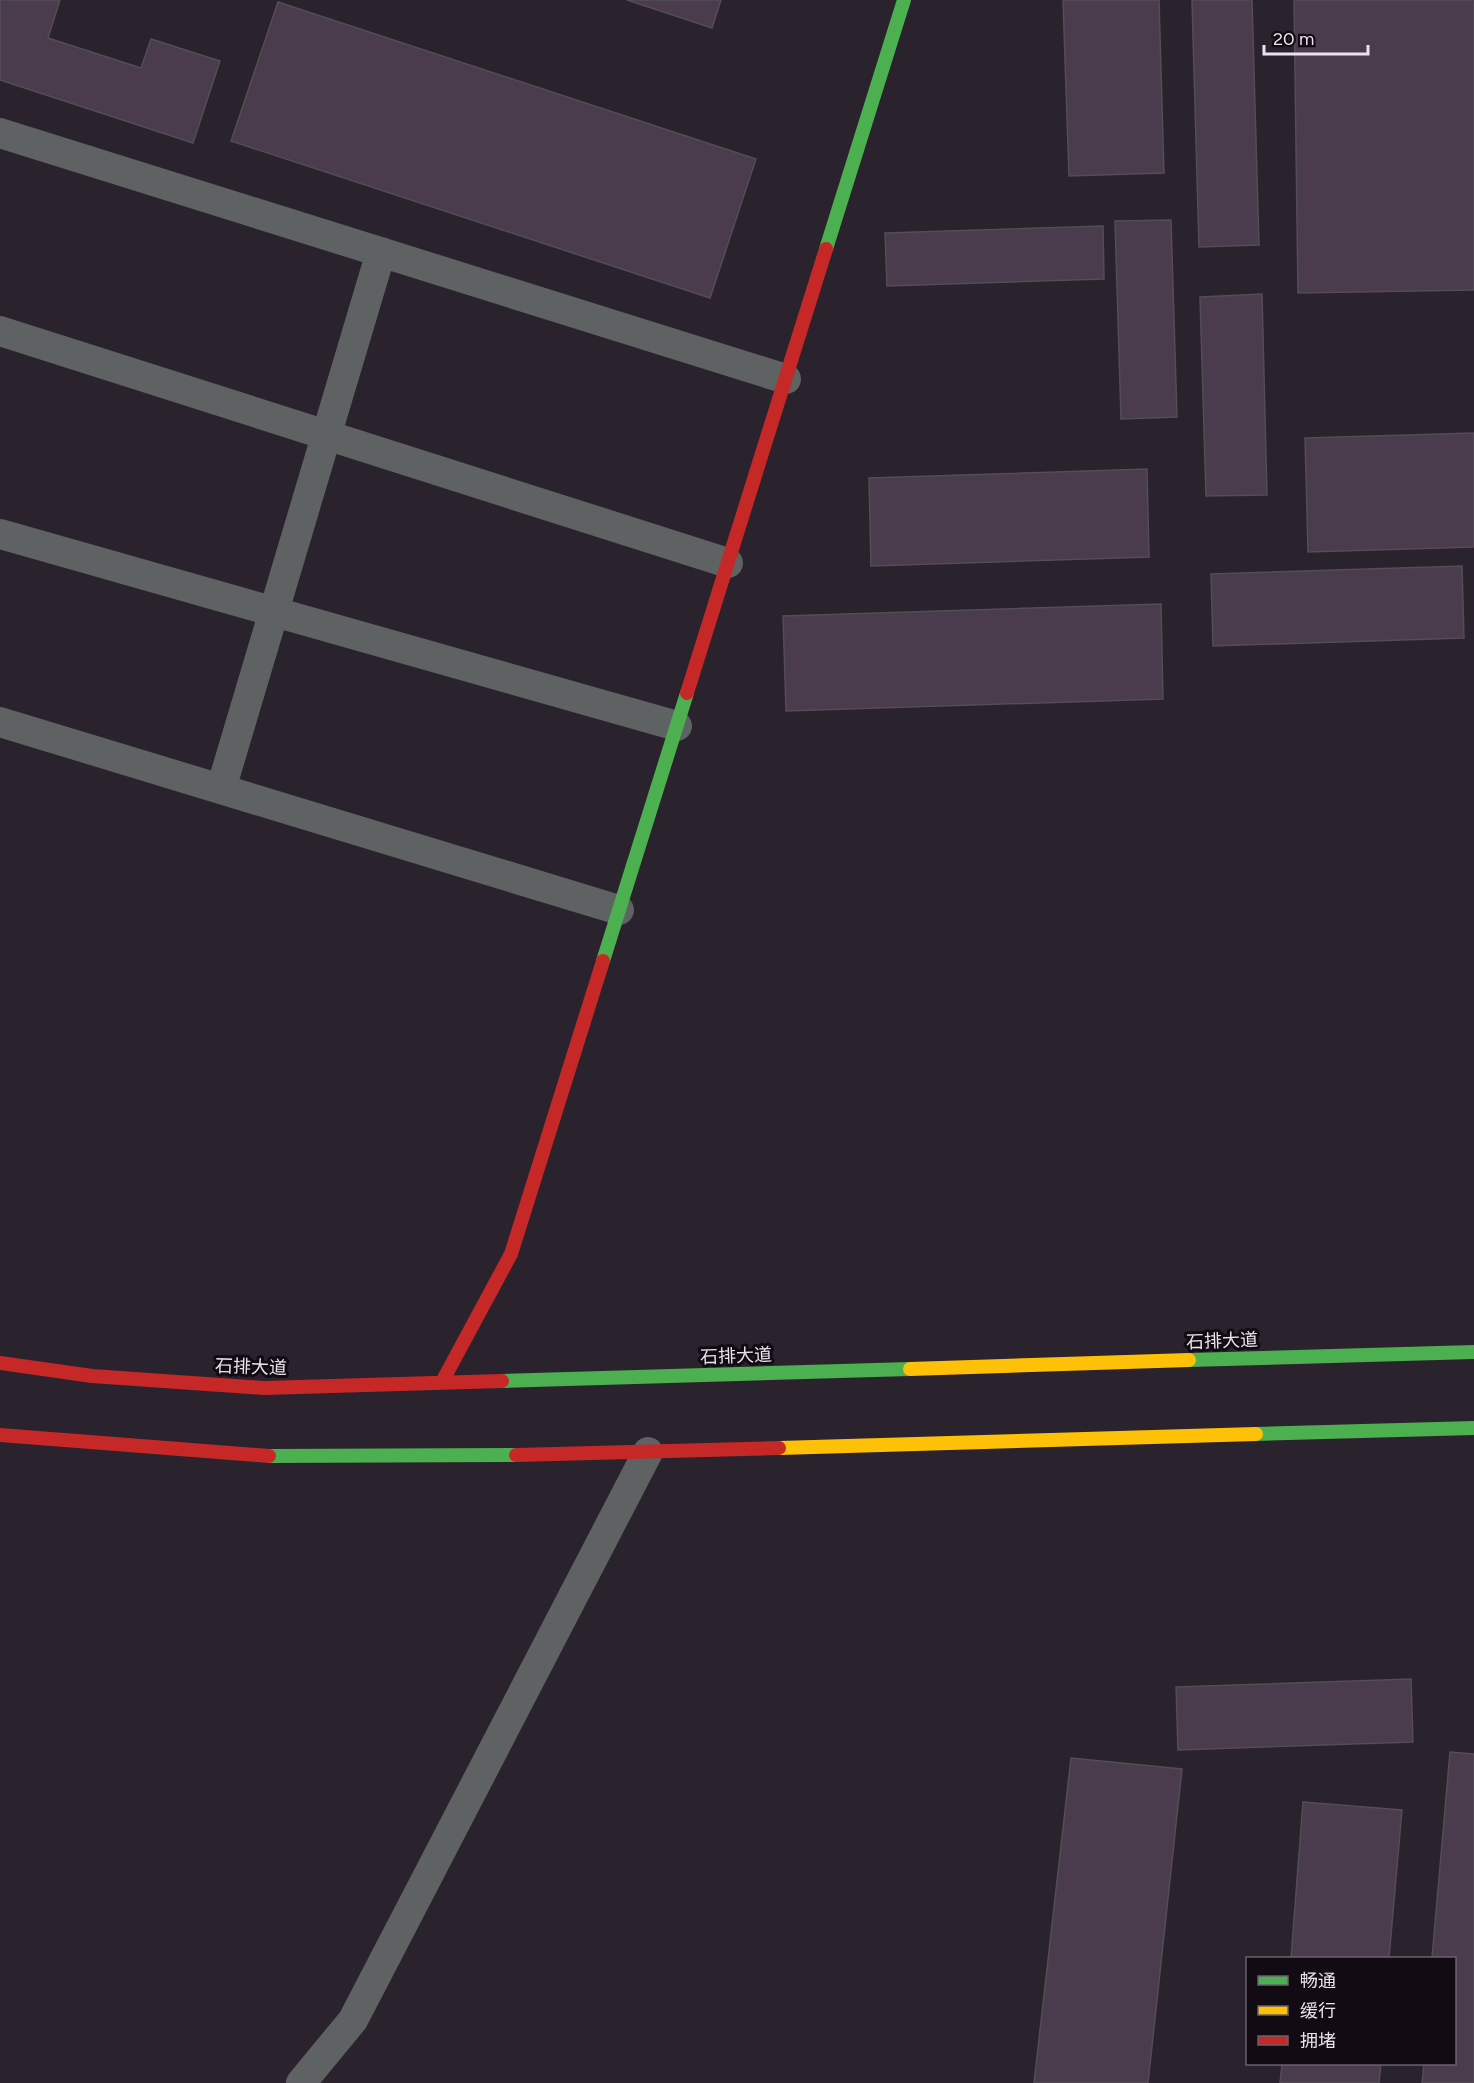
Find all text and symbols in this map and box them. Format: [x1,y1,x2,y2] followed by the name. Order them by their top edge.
[1264,18,1368,56] scale bar
[1273,28,1314,50] text: 20 m
[1186,1329,1258,1353] street label: 石排大道
[700,1344,772,1368] street label: 石排大道
[215,1355,287,1379] street label: 石排大道
[1246,1957,1456,2065] legend
[1300,1970,1336,1992] text: 畅通
[1300,2000,1336,2022] text: 缓行
[1300,2030,1336,2052] text: 拥堵

